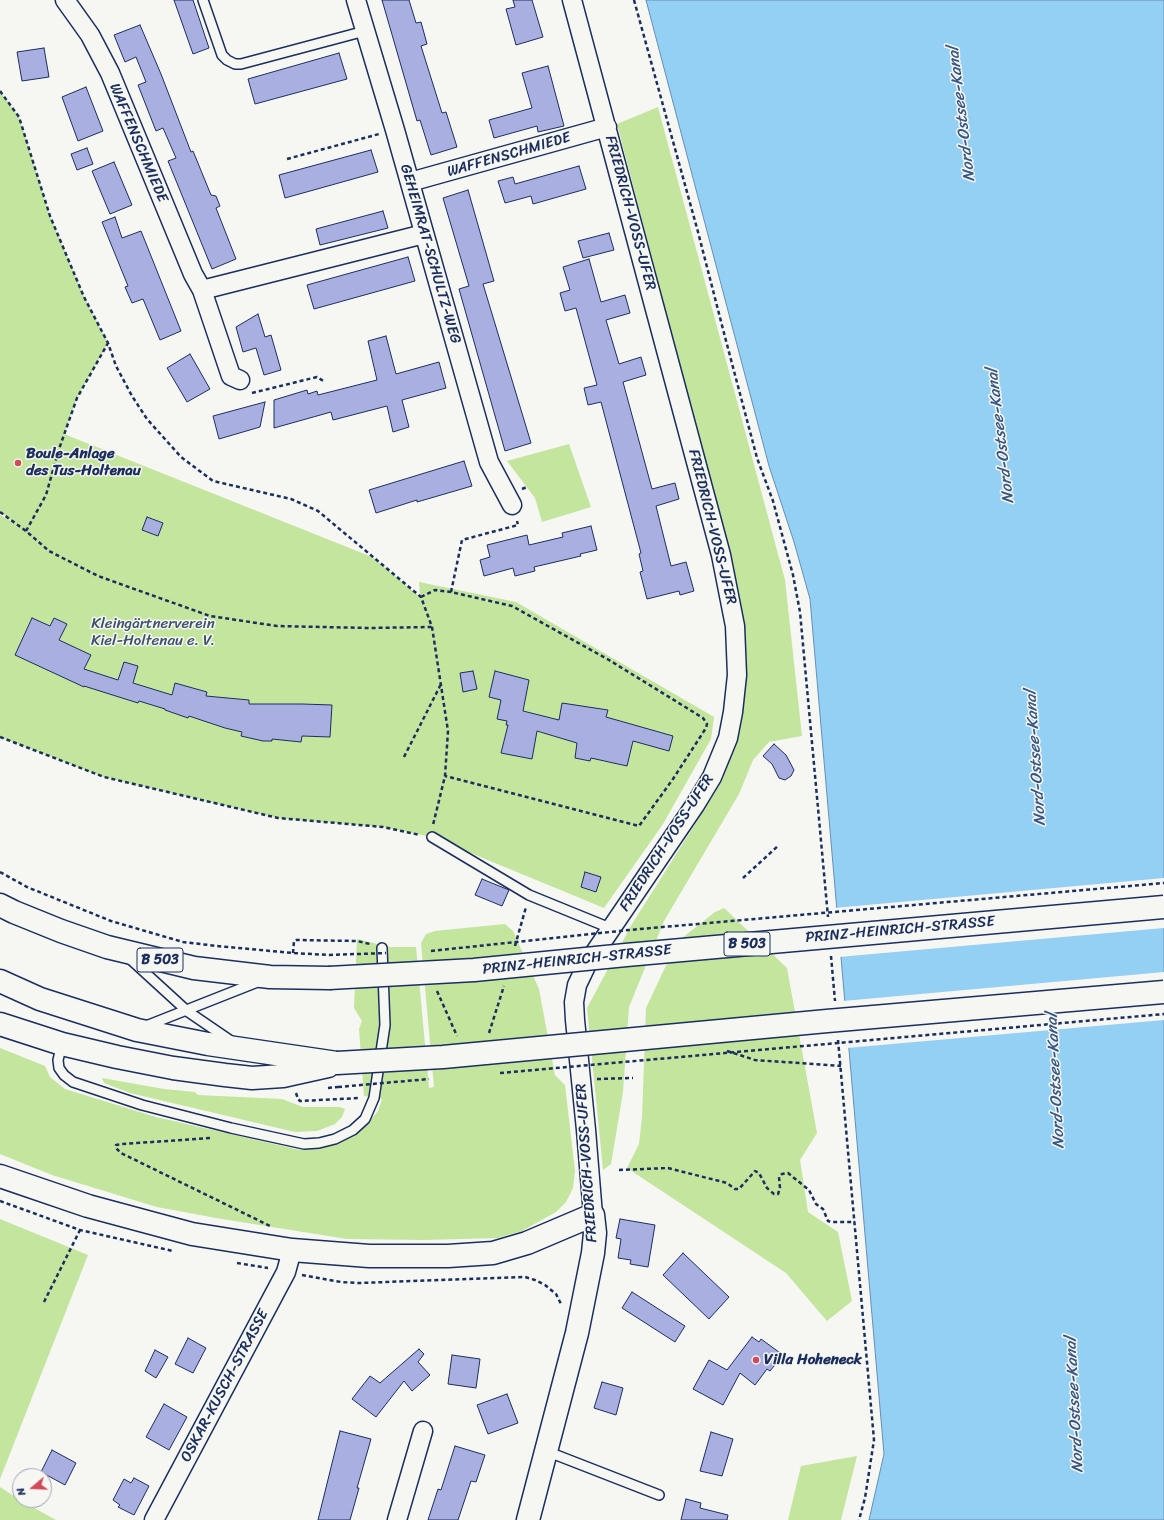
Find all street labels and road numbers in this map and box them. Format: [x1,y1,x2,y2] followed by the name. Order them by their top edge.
[105,81,171,205] street label: WAFFENSCHMIEDE
[445,129,573,181] street label: WAFFENSCHMIEDE
[601,134,659,292] street label: FRIEDRICH-VOSS-UFER
[396,162,464,346] street label: GEHEIMRAT-SCHULTZ-WEG
[684,447,740,607] street label: FRIEDRICH-VOSS-UFER
[616,771,718,915] street label: FRIEDRICH-VOSS-UFER
[805,913,995,947] street label: PRINZ-HEINRICH-STRASSE
[724,932,770,956] road number: B 503
[482,941,672,979] street label: PRINZ-HEINRICH-STRASSE
[137,948,183,972] road number: B 503
[572,1083,602,1243] street label: FRIEDRICH-VOSS-UFER
[177,1307,273,1465] street label: OSKAR-KUSCH-STRASSE

